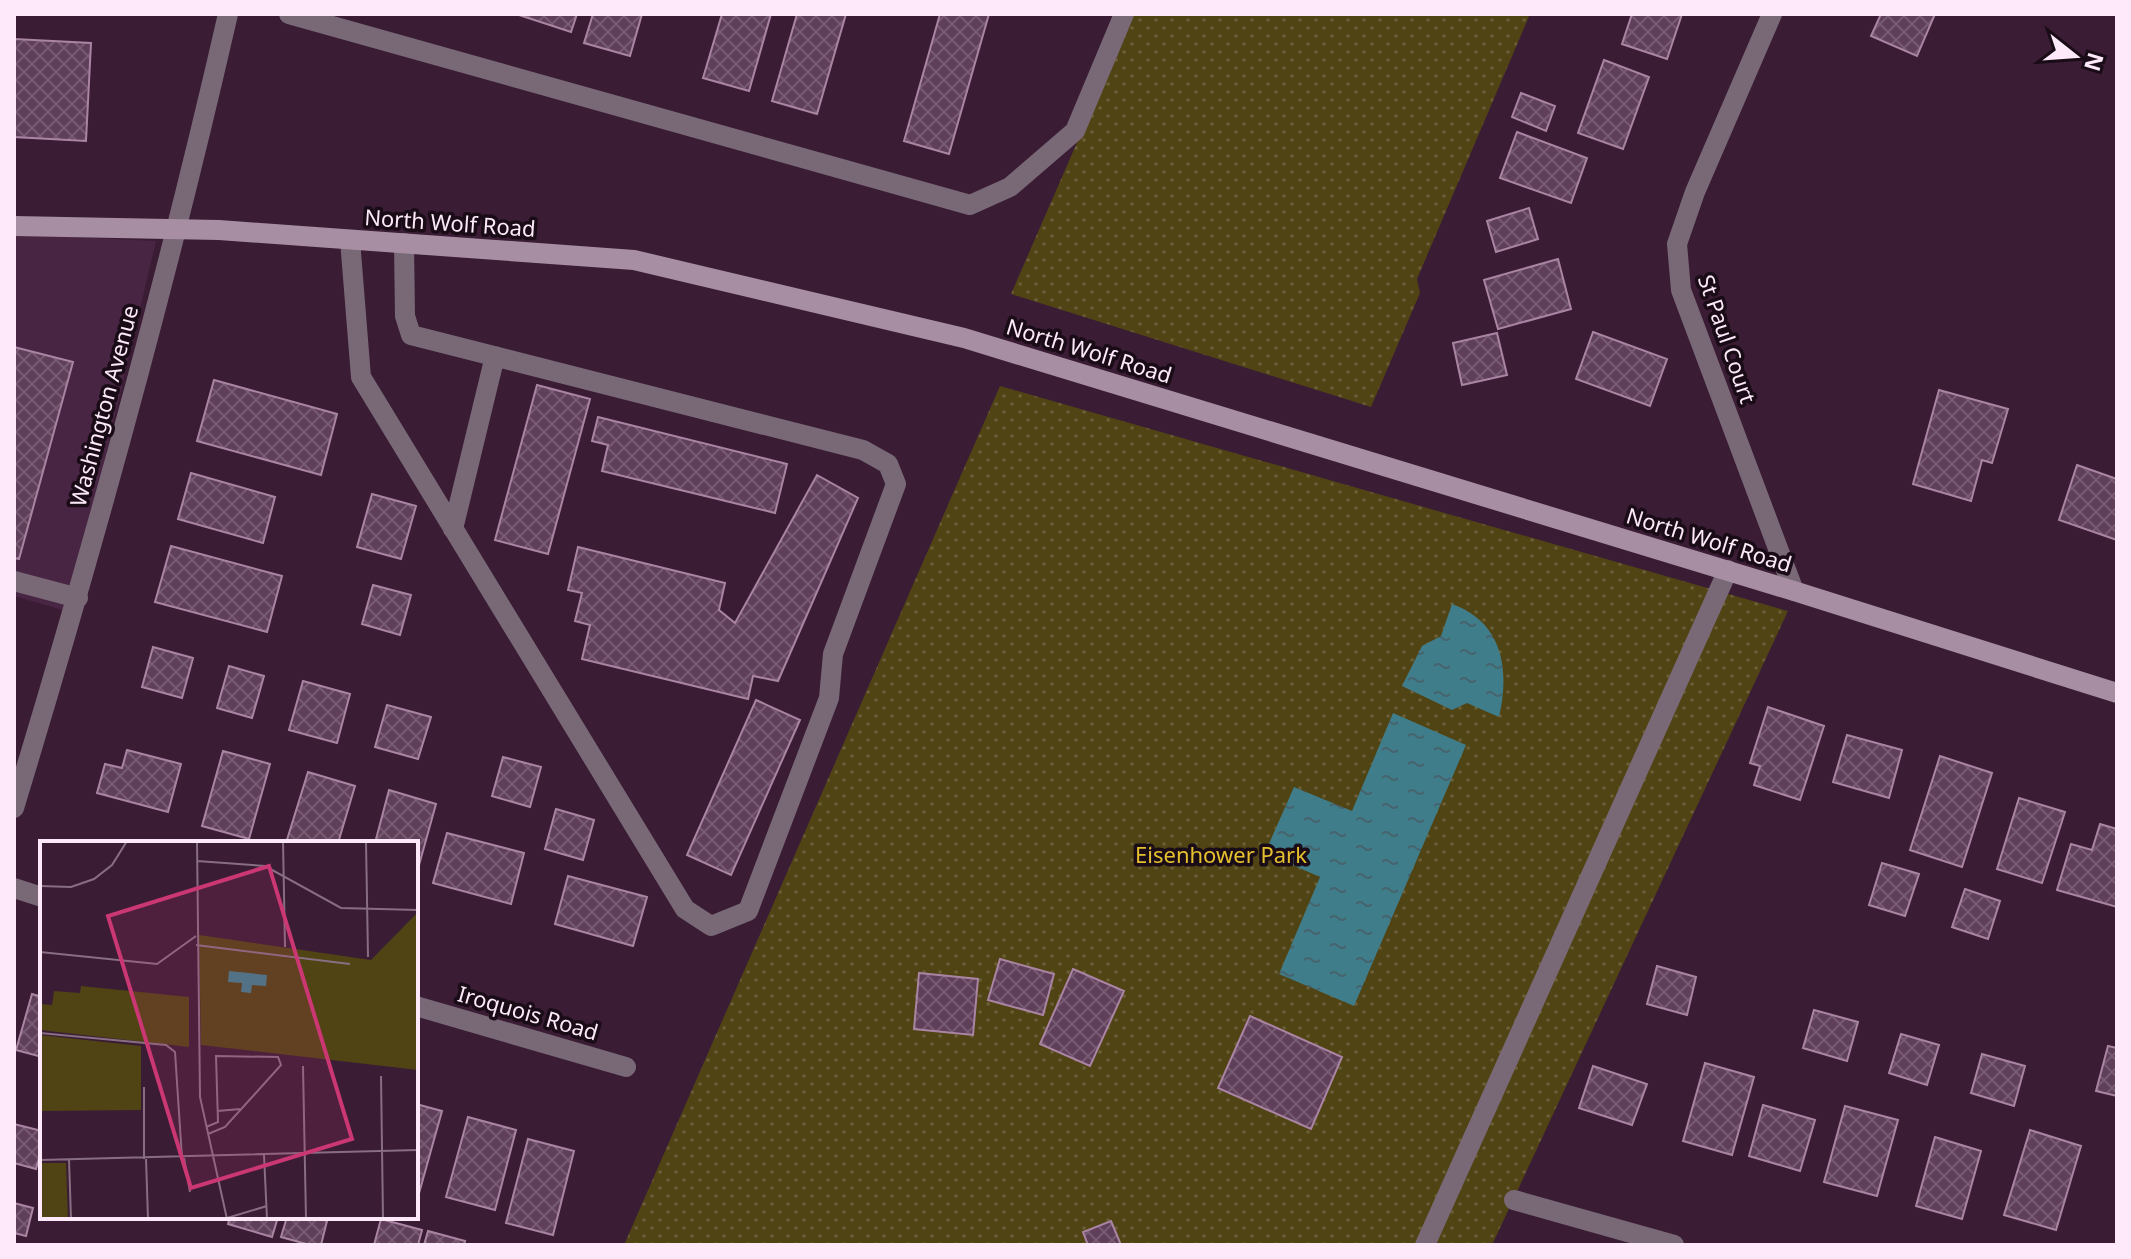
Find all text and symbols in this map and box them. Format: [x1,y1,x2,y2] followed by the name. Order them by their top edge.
[2035,16,2115,96] north arrow
[2078,49,2112,75] text: N
[363,201,537,243] street label: North Wolf Road
[1692,270,1764,407] street label: St Paul Court
[62,302,144,510] street label: Washington Avenue
[1003,311,1176,389] street label: North Wolf Road
[1623,500,1796,578] street label: North Wolf Road
[1135,839,1307,869] park label: Eisenhower Park
[40,841,418,1219] inset map
[455,978,602,1046] street label: Iroquois Road

